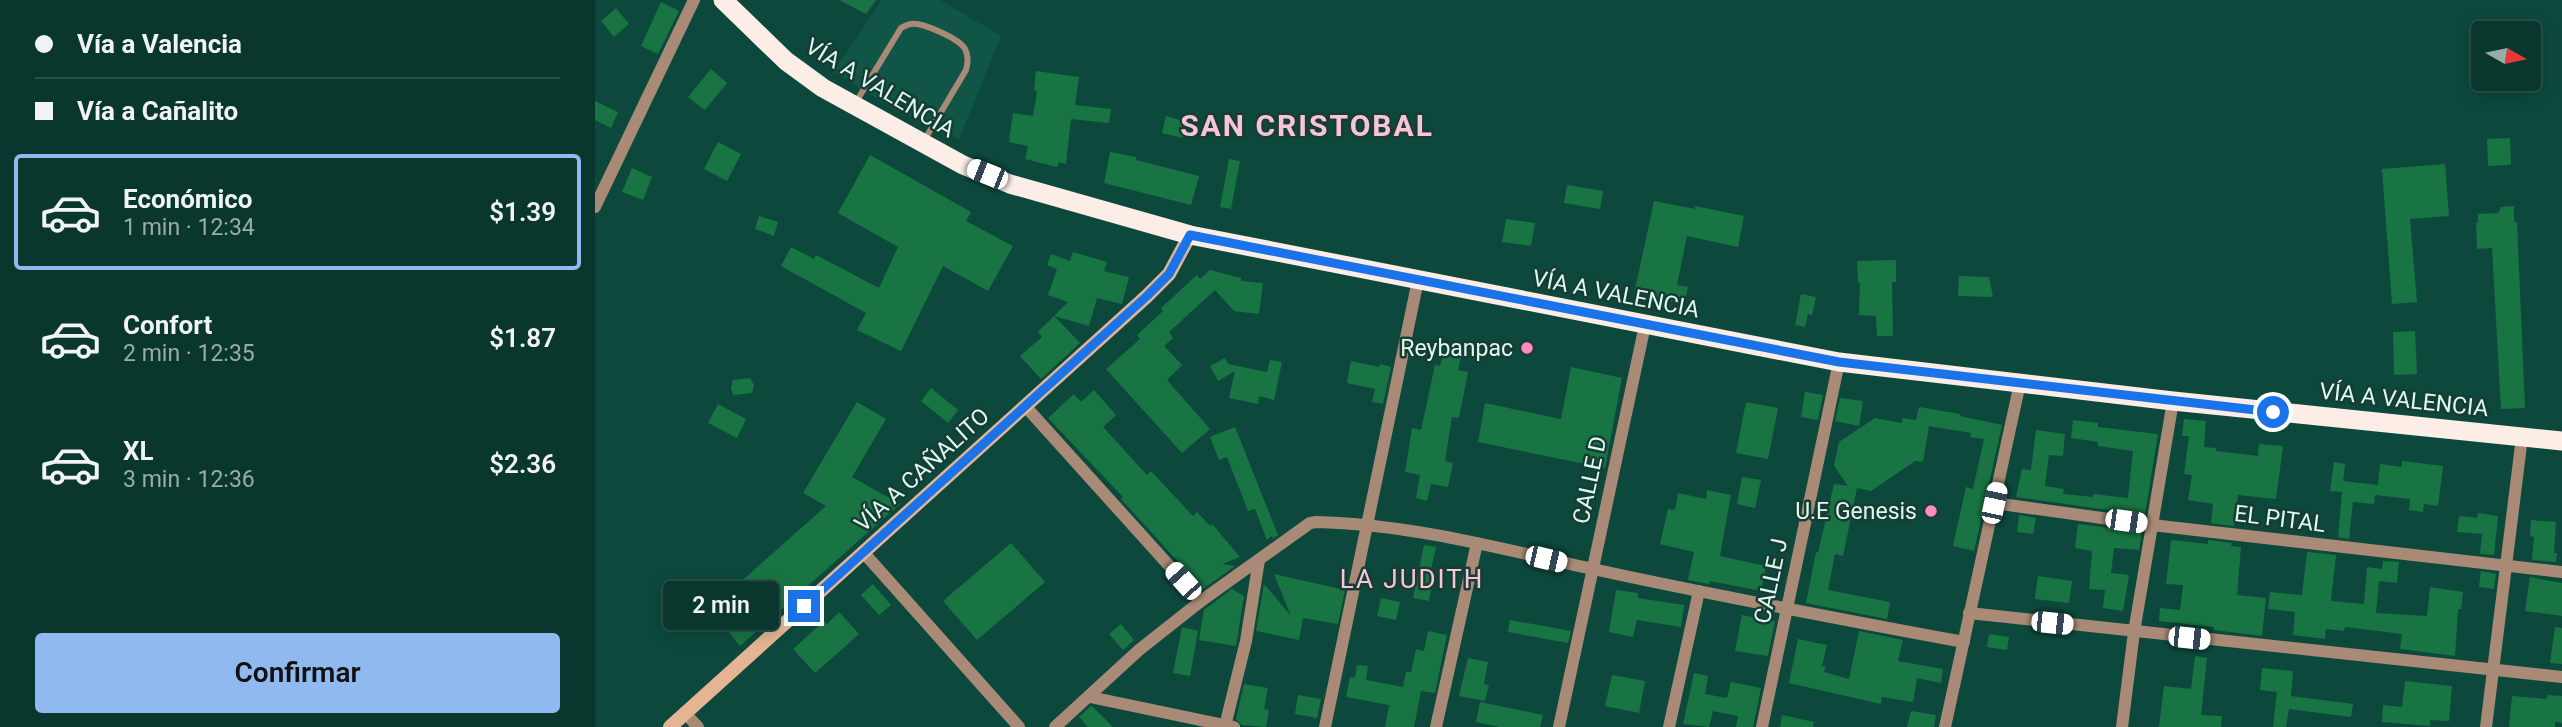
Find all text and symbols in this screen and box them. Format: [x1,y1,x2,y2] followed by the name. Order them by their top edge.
[2471,21,2541,91] north arrow
[2471,21,2541,91] map controls
[77,29,242,59] text: Vía a Valencia
[800,32,960,143] street label: VÍA A VALENCIA
[77,96,238,126] text: Vía a Cañalito
[1180,108,1434,143] district label: SAN CRISTOBAL
[964,156,1011,192] car
[39,181,102,244] icon: car
[123,184,252,214] text: Económico
[489,197,556,227] text: $1.39
[123,214,255,241] text: 1 min · 12:34
[1530,264,1702,323] street label: VÍA A VALENCIA
[39,307,102,370] icon: car
[123,310,212,340] text: Confort
[489,323,556,353] text: $1.87
[1400,335,1513,362] place label: Reybanpac
[123,340,255,367] text: 2 min · 12:35
[1519,340,1535,356] marker: Reybanpac
[2318,377,2490,422] street label: VÍA A VALENCIA
[2257,396,2289,428] route start
[849,402,995,537] street label: VÍA A CAÑALITO
[39,433,102,496] icon: car
[1568,434,1612,526] street label: CALLE D
[123,436,154,466] text: XL
[489,449,556,479] text: $2.36
[123,466,255,493] text: 3 min · 12:36
[1980,480,2009,526] car
[1795,498,1917,525] place label: U.E Genesis
[2233,500,2327,538] street label: EL PITAL
[1923,503,1939,519] marker: U.E Genesis
[2104,508,2149,534] car
[1749,536,1793,626] street label: CALLE J
[1524,544,1569,574] car
[1162,558,1205,604] car
[1340,564,1484,594] district label: LA JUDITH
[664,582,779,630] callout: 2 min
[788,590,820,622] route end
[692,592,750,619] text: 2 min
[2031,610,2074,636] car
[2168,625,2211,651] car
[35,633,560,713] button: Confirmar

